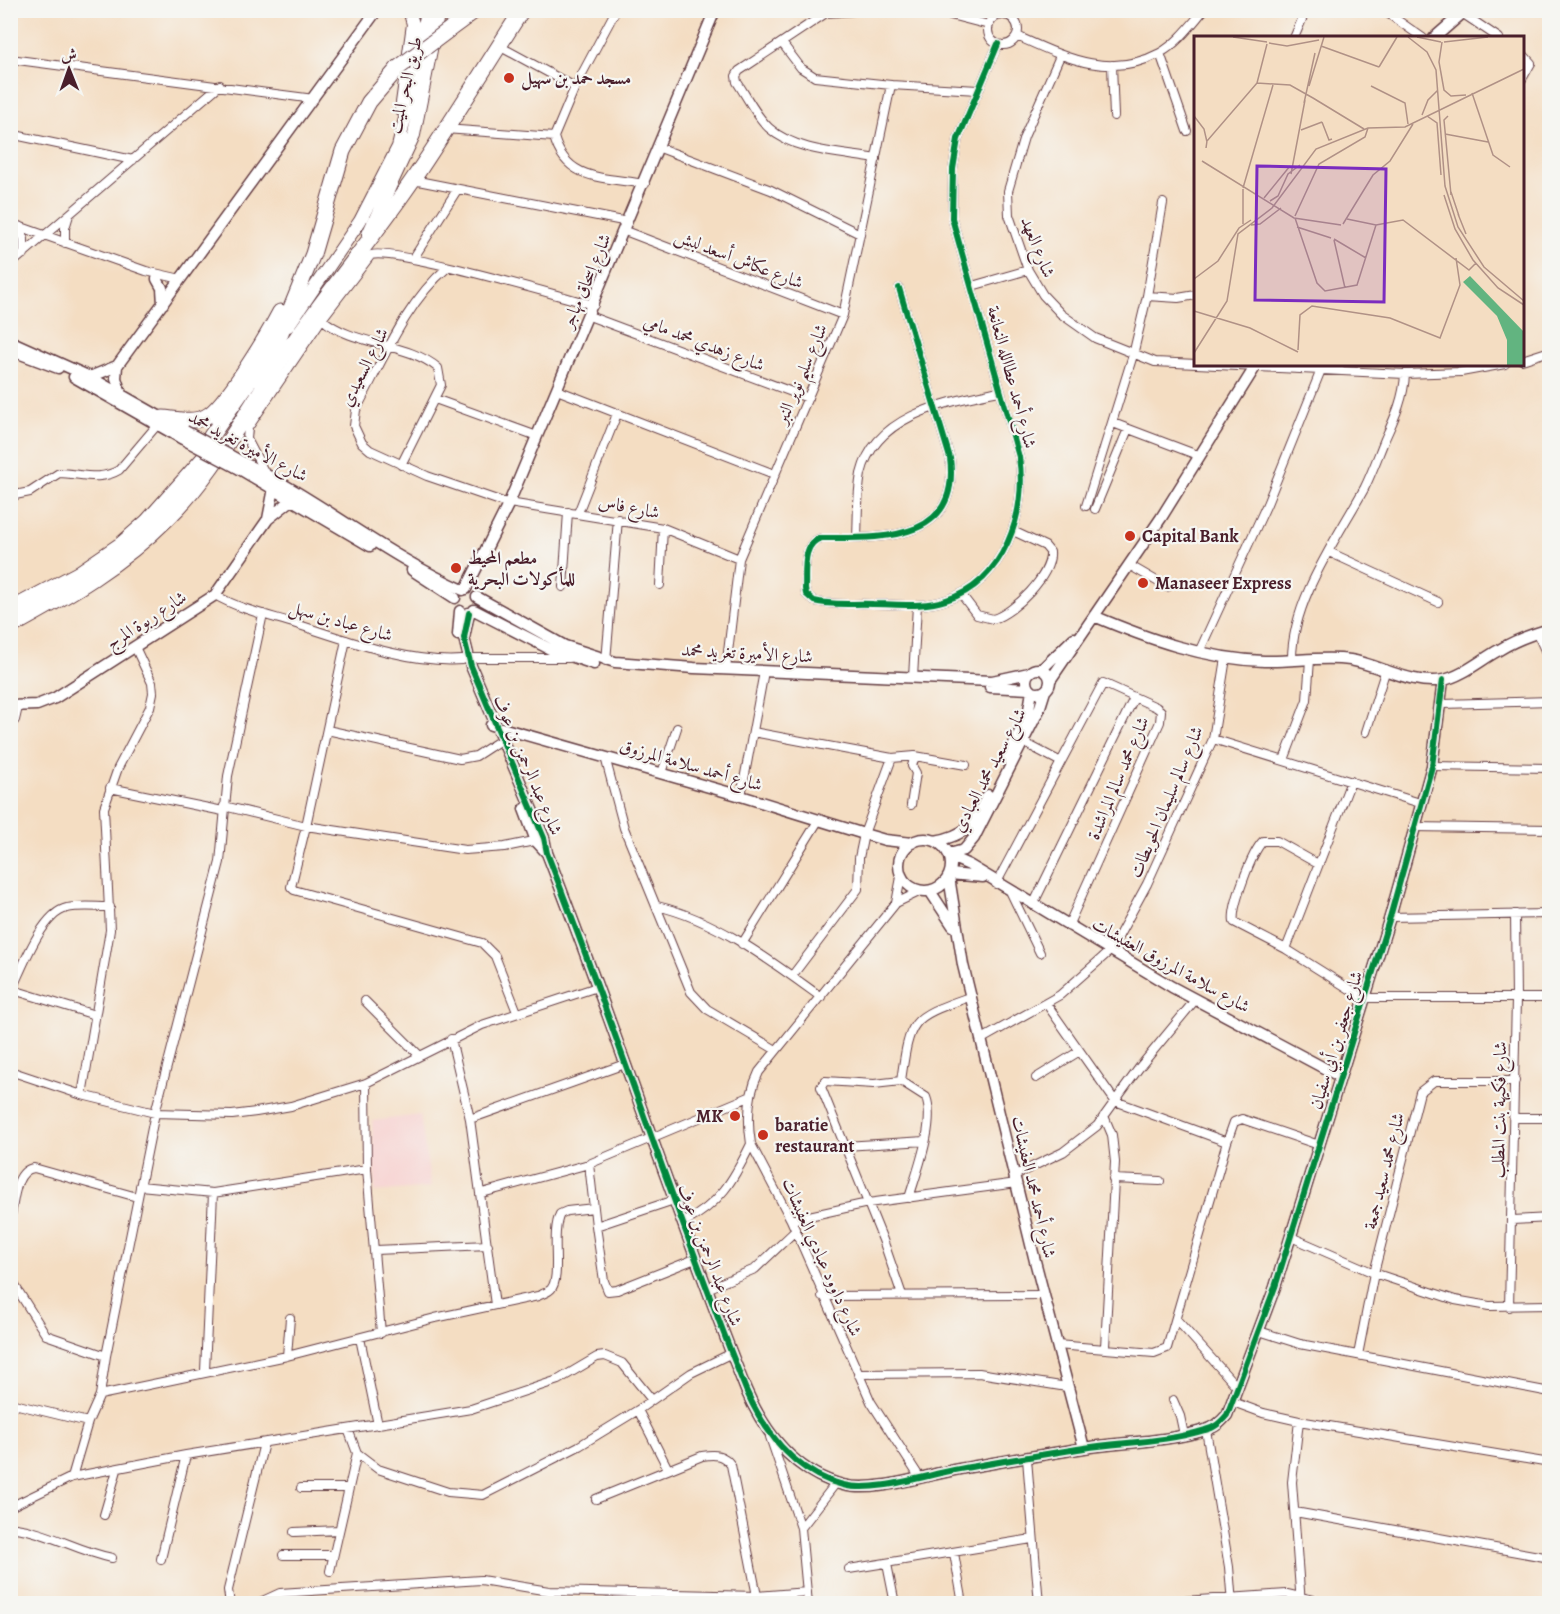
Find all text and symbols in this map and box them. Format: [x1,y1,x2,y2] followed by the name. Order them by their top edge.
[382,34,428,136] street label: طريق البحر الميت
[1194,36,1524,366] inset map
[39,39,99,99] north arrow
[61,44,77,66] text: ش
[521,66,631,91] place label: مسجد حمد بن سهيل
[502,71,516,85] marker: مسجد حمد بن سهيل
[1012,213,1061,282] street label: شارع العهد
[670,222,807,297] street label: شارع عكاش أسعد لبش
[554,230,619,335] street label: شارع إسحاق مهاجر
[979,303,1044,452] street label: شارع أحمد عطاالله النعانعة
[639,309,768,380] street label: شارع زهدي محمد مامي
[768,320,838,432] street label: شارع سليم نوير النبر
[334,324,397,412] street label: شارع السعيدي
[183,404,312,490] street label: شارع الأميرة تغريد محمد
[596,489,662,528] street label: شارع فاس
[1142,524,1239,548] place label: Capital Bank
[1123,529,1137,543] marker: Capital Bank
[468,546,575,591] place label: مطعم المحيط للمأكولات البحرية
[449,561,463,575] marker: مطعم المحيط للمأكولات البحرية
[1155,571,1292,595] place label: Manaseer Express
[1136,576,1150,590] marker: Manaseer Express
[101,585,193,658] street label: شارع ربوة المرج
[286,595,396,650] street label: شارع عباد بن سهل
[680,637,814,671] street label: شارع الأميرة تغريد محمد
[485,691,568,840] street label: شارع عبد الرحمن بن عوف
[946,704,1034,838] street label: شارع سعيد محمد العبادي
[1081,713,1158,845] street label: شارع محمد سالم المراشدة
[1123,722,1213,883] street label: شارع سالم سليمان الحويطات
[616,732,765,800] street label: شارع أحمد سلامة المرزوق
[1086,911,1254,1021] street label: شارع سلامة المرزوق العفيشات
[1303,968,1371,1113] street label: شارع جعفر بن أبي سفيان
[1486,1041,1515,1179] street label: شارع فكيهة بنت المطلب
[696,1104,723,1128] place label: MK
[728,1109,742,1123] marker: MK
[1358,1110,1413,1233] street label: شارع محمد سعيد جمعة
[774,1113,854,1158] place label: baratie restaurant
[1003,1113,1063,1261] street label: شارع أحمد محمد العفيشات
[756,1128,770,1142] marker: baratie restaurant
[773,1174,868,1341] street label: شارع داوود عبادي العفيشات
[669,1181,748,1330] street label: شارع عبد الرحمن بن عوف

